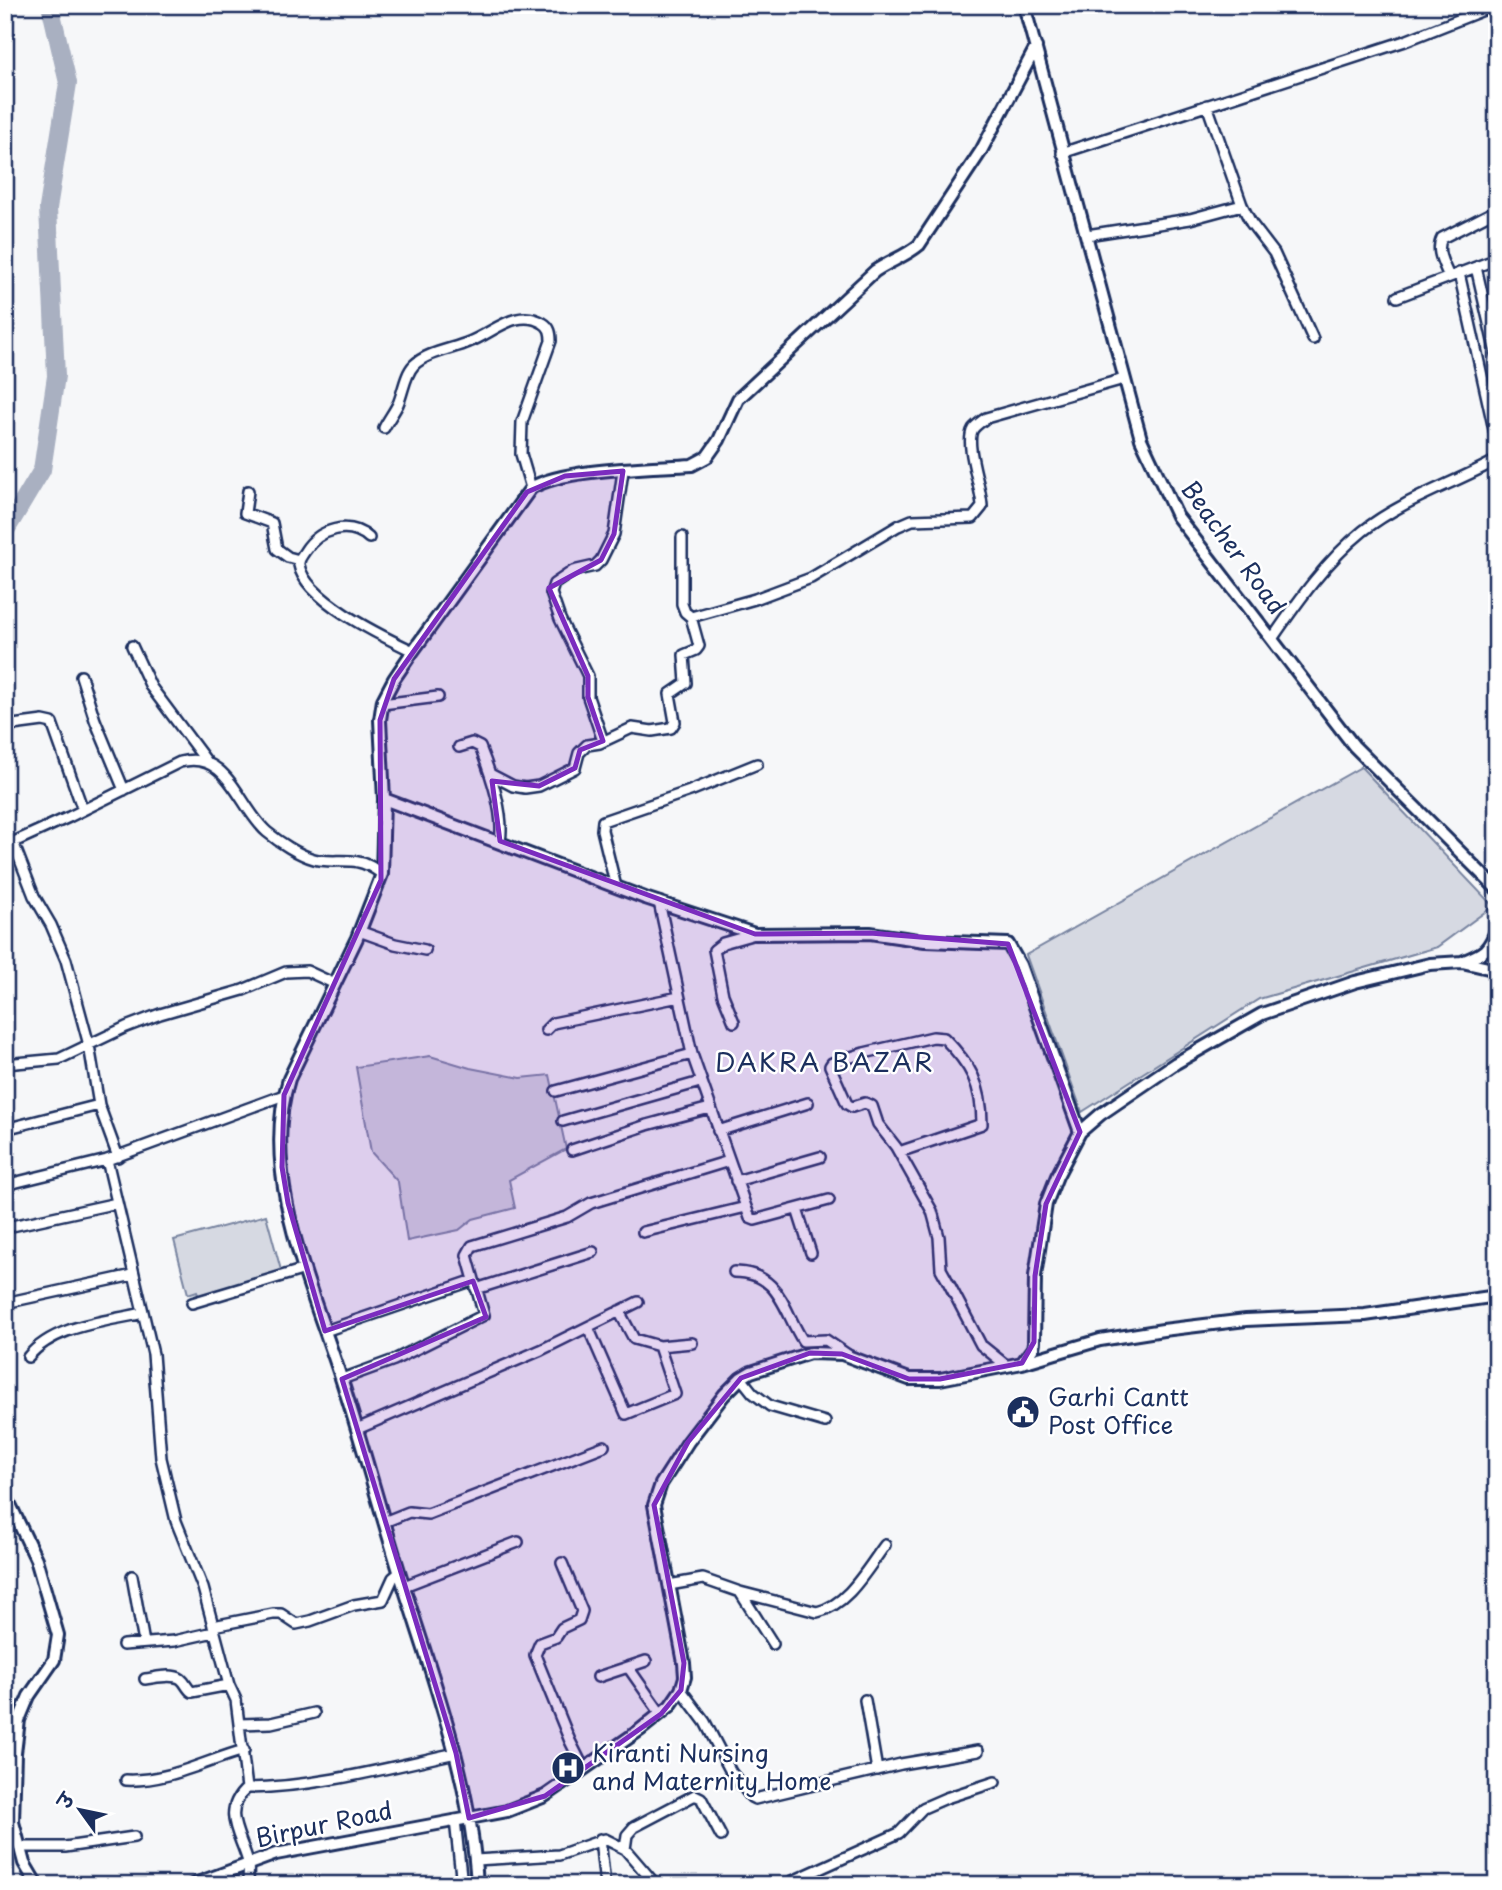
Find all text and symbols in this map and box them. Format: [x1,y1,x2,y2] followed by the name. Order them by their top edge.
[1174,472,1296,621] street label: Beacher Road
[715,1042,935,1081] district label: DAKRA BAZAR
[1048,1378,1189,1442] place label: Garhi Cantt Post Office
[1004,1393,1042,1431] public building icon: Garhi Cantt Post Office
[592,1734,832,1798] place label: Kiranti Nursing and Maternity Home
[549,1749,587,1787] hospital icon: Kiranti Nursing and Maternity Home
[46,1774,116,1844] north arrow
[49,1785,81,1815] text: उ
[252,1791,395,1855] street label: Birpur Road

